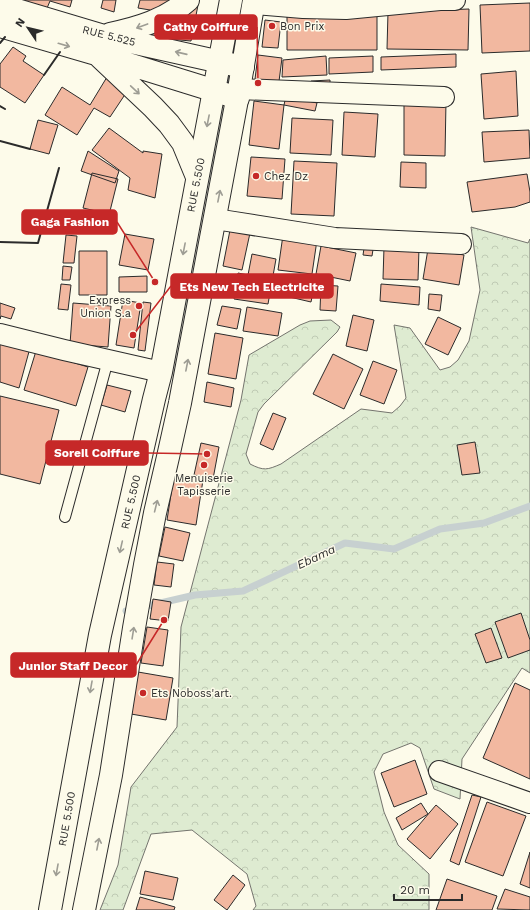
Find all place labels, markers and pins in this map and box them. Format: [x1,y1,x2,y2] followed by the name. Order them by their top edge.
[155,15,257,39] callout: Cathy Coiffure
[280,20,324,33] place label: Bon Prix
[267,21,277,31] marker: Bon Prix
[264,170,308,183] place label: Chez Dz
[251,171,261,181] marker: Chez Dz
[22,210,117,234] callout: Gaga Fashion
[171,274,333,298] callout: Ets New Tech Electricite
[80,294,131,320] place label: Express Union S.a
[134,301,144,311] marker: Express Union S.a
[46,441,148,465] callout: Soreil Coiffure
[199,460,209,470] marker: Menuiserie Tapisserie
[175,472,233,498] place label: Menuiserie Tapisserie
[11,653,136,677] callout: Junior Staff Decor
[151,687,232,700] place label: Ets Noboss'art.
[138,688,148,698] marker: Ets Noboss'art.

